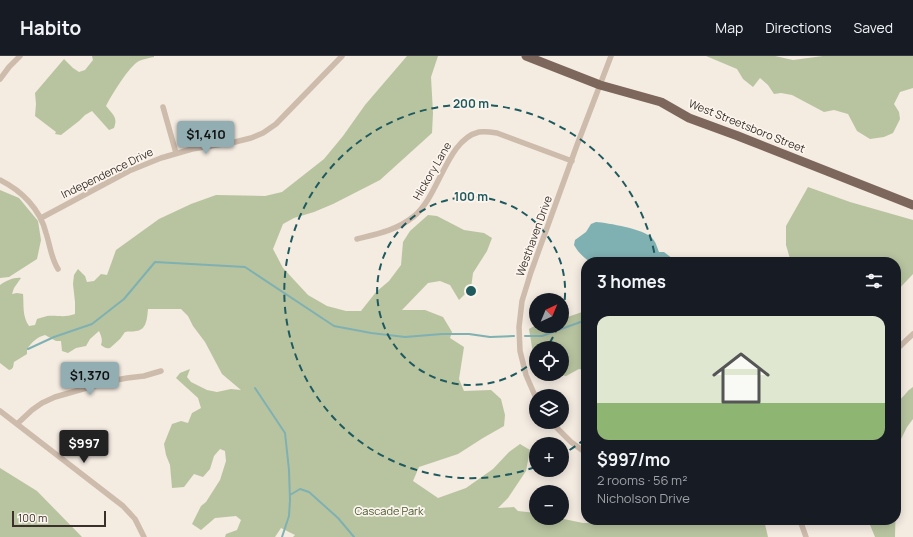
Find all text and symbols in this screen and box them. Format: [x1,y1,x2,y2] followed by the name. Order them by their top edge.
[20,15,81,41] text: Habito
[715,18,743,37] text: Map
[765,18,832,37] text: Directions
[854,18,893,37] text: Saved
[453,95,489,112] text: 200 m
[687,95,808,156] street label: West Streetsboro Street
[173,121,239,155] pin: $1,410
[186,125,226,143] text: $1,410
[409,139,454,202] street label: Hickory Lane
[58,143,156,201] street label: Independence Drive
[454,188,488,205] text: 100 m
[512,193,555,278] street label: Westhaven Drive
[597,270,666,293] text: 3 homes
[863,270,885,292] icon: filters
[464,284,478,298] centre of rings
[529,293,569,333] north arrow
[529,293,569,525] map controls
[529,341,569,381] button: locate
[705,342,777,414] icon: home
[57,362,123,396] pin: $1,370
[70,366,110,384] text: $1,370
[529,389,569,429] button: layers
[60,430,108,464] pin: $997
[68,434,100,452] text: $997
[529,437,569,477] button: +
[597,448,670,471] text: $997/mo
[597,471,687,489] text: 2 rooms · 56 m²
[529,485,569,525] button: −
[597,489,690,507] text: Nicholson Drive
[355,503,424,518] park label: Cascade Park
[12,509,106,528] scale bar
[18,510,47,525] text: 100 m

